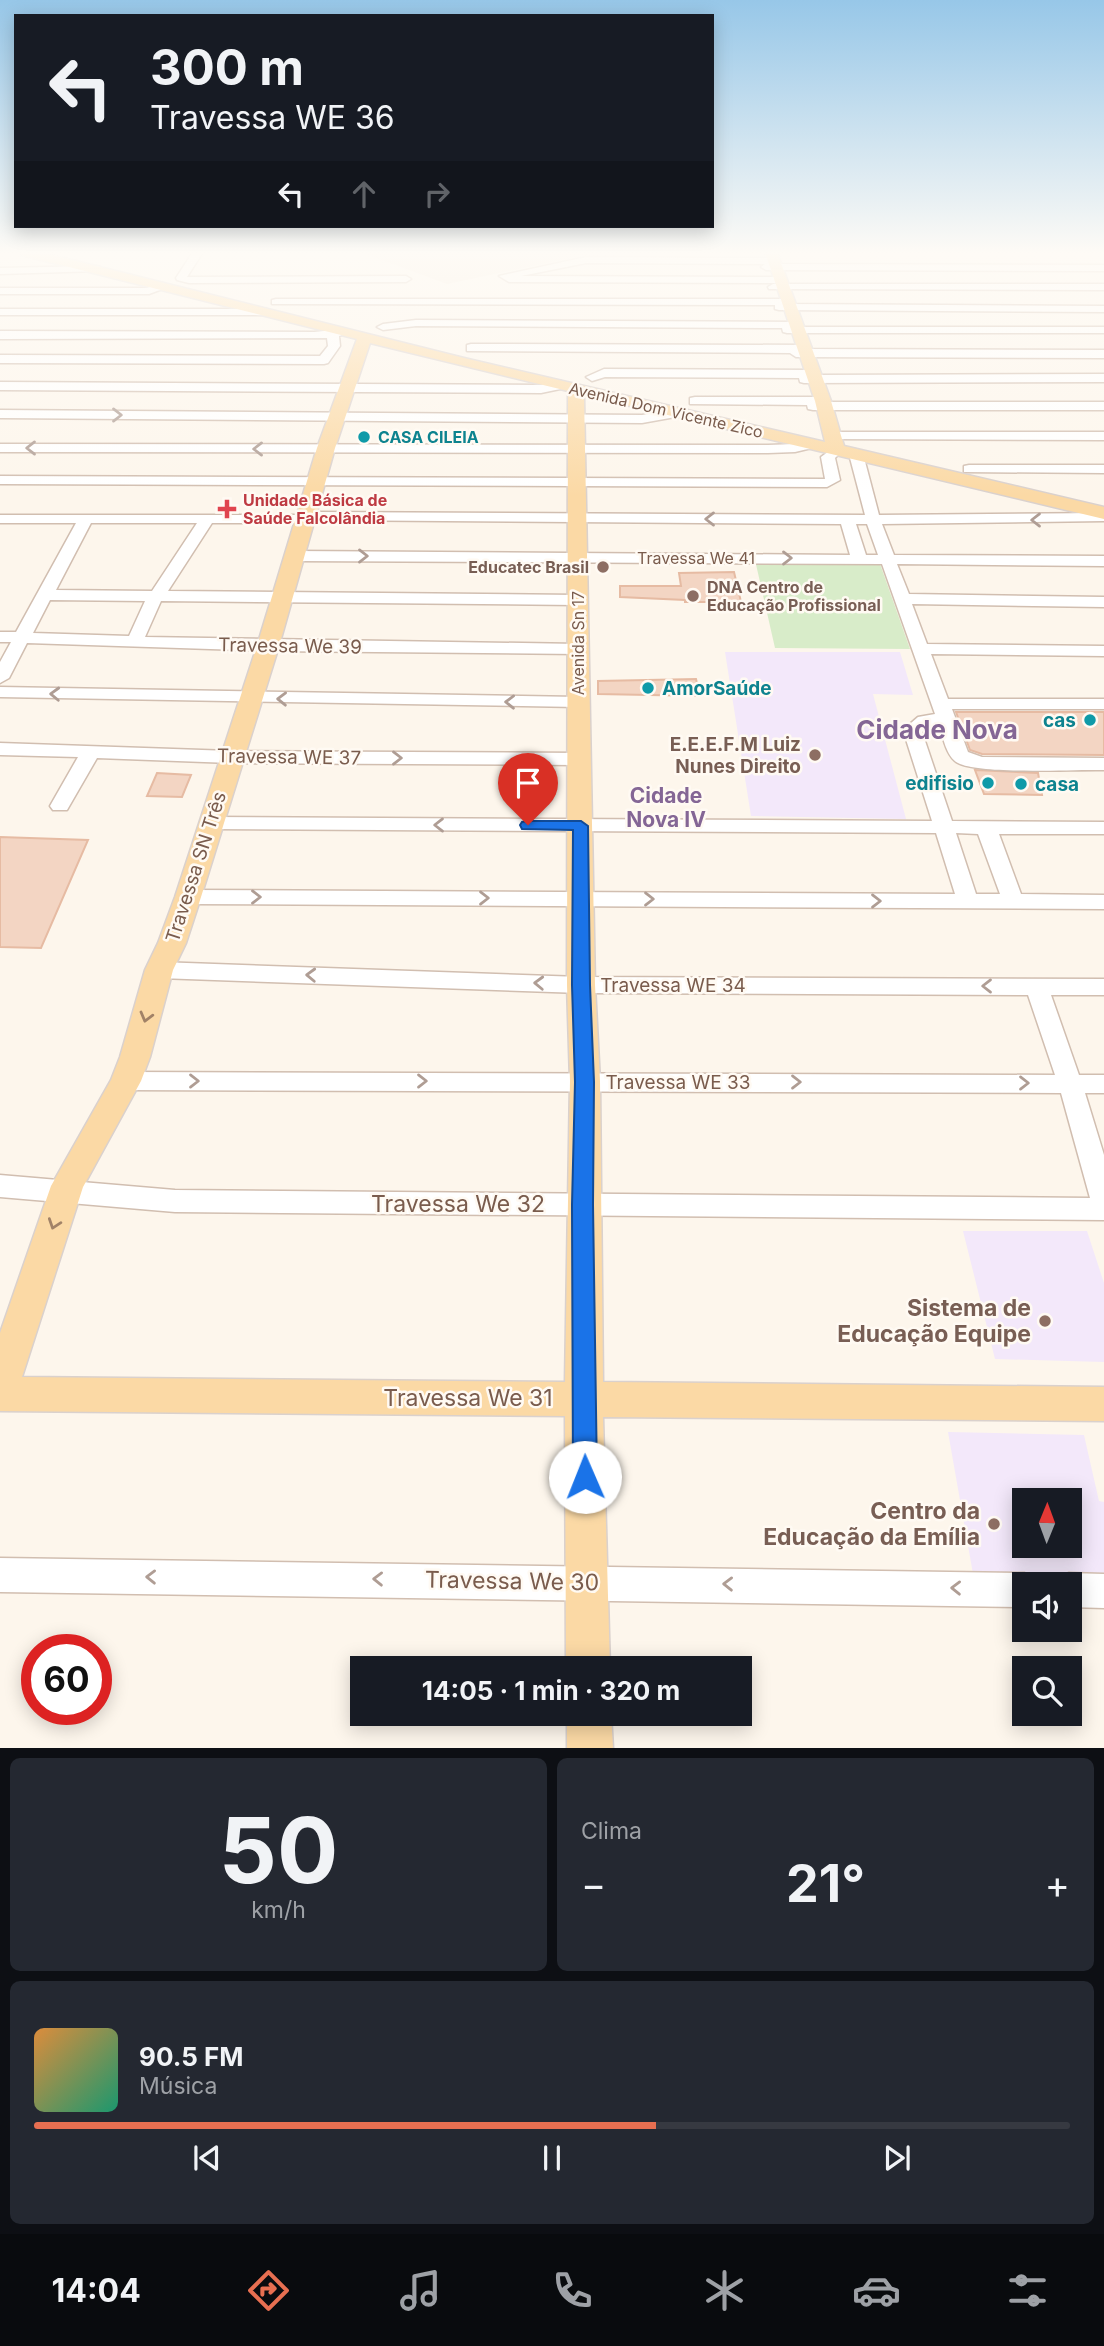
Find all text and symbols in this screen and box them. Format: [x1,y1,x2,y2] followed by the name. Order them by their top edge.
[150,38,304,97] text: 300 m
[35,42,126,133] icon: left
[150,98,395,137] text: Travessa WE 36
[272,175,310,213] icon: left
[345,175,383,213] icon: ahead
[418,175,456,213] icon: right
[567,378,765,442] street label: Avenida Dom Vicente Zico
[112,407,123,423] one-way arrow
[378,427,479,447] place label: CASA CILEIA
[356,429,372,445] marker: CASA CILEIA
[25,440,35,456] one-way arrow
[252,441,263,457] one-way arrow
[243,490,387,528] place label: Unidade Básica de Saúde Falcolândia
[217,499,237,519] marker: Unidade Básica de Saúde Falcolândia
[705,511,715,527] one-way arrow
[1030,512,1041,528] one-way arrow
[359,548,369,564] one-way arrow
[637,548,755,568] street label: Travessa We 41
[782,550,793,565] one-way arrow
[468,557,589,577] place label: Educatec Brasil
[595,559,611,575] marker: Educatec Brasil
[707,577,881,615] place label: DNA Centro de Educação Profissional
[685,588,701,604] marker: DNA Centro de Educação Profissional
[568,591,588,695] street label: Avenida Sn 17
[218,633,362,659] street label: Travessa We 39
[662,677,772,700] place label: AmorSaúde
[640,680,656,696] marker: AmorSaúde
[49,686,59,702] one-way arrow
[276,691,287,706] one-way arrow
[504,694,515,709] one-way arrow
[1043,709,1076,732] place label: cas
[1082,712,1098,728] marker: cas
[856,714,1018,745] district label: Cidade Nova
[670,733,801,778] place label: E.E.E.F.M Luiz Nunes Direito
[217,744,361,770] street label: Travessa WE 37
[807,747,823,763] marker: E.E.E.F.M Luiz Nunes Direito
[392,750,403,766] one-way arrow
[498,753,558,825] pin
[509,764,547,802] icon: arrive
[905,772,974,795] place label: edifisio
[1035,773,1079,796] place label: casa
[980,775,996,791] marker: edifisio
[1013,776,1029,792] marker: casa
[626,783,706,832] district label: Cidade Nova IV
[161,789,231,945] street label: Travessa SN Três
[433,817,444,833] one-way arrow
[251,890,262,905] one-way arrow
[479,891,490,906] one-way arrow
[644,891,655,907] one-way arrow
[872,893,882,909] one-way arrow
[306,968,317,983] one-way arrow
[600,974,746,997] street label: Travessa WE 34
[533,976,544,991] one-way arrow
[981,978,992,994] one-way arrow
[140,1011,154,1023] one-way arrow
[605,1071,751,1094] street label: Travessa WE 33
[189,1073,200,1089] one-way arrow
[417,1073,427,1089] one-way arrow
[791,1074,802,1090] one-way arrow
[1019,1075,1029,1091] one-way arrow
[371,1190,545,1218] street label: Travessa We 32
[48,1217,62,1229] one-way arrow
[837,1294,1031,1348] place label: Sistema de Educação Equipe
[1037,1313,1053,1329] marker: Sistema de Educação Equipe
[383,1384,553,1412] street label: Travessa We 31
[548,1440,622,1514] position arrow
[1012,1488,1082,1558] north arrow
[1012,1488,1082,1726] map controls
[763,1497,980,1551] place label: Centro da Educação da Emília
[986,1516,1002,1532] marker: Centro da Educação da Emília
[425,1565,599,1597] street label: Travessa We 30
[145,1569,155,1585] one-way arrow
[372,1571,383,1587] one-way arrow
[1012,1572,1082,1642] button: sound
[722,1576,733,1592] one-way arrow
[950,1581,961,1596] one-way arrow
[21,1634,112,1725] speed limit sign: 60
[1012,1656,1082,1726] button: search
[422,1675,680,1706] text: 14:05 · 1 min · 320 m
[219,1795,338,1905] text: 50
[581,1817,642,1845] text: Clima
[786,1852,865,1915] text: 21°
[581,1861,606,1907] text: −
[1045,1861,1070,1907] text: +
[251,1896,306,1924] text: km/h
[139,2041,243,2072] text: 90.5 FM
[139,2072,217,2100] text: Música
[188,2139,226,2177] icon: previous
[533,2139,571,2177] icon: pause
[878,2139,916,2177] icon: next
[244,2266,293,2315] icon: directions
[396,2266,445,2315] icon: music
[548,2266,597,2315] icon: phone
[700,2266,749,2315] icon: climate
[852,2266,901,2315] icon: car
[1003,2266,1052,2315] icon: filters
[51,2271,141,2310] text: 14:04

